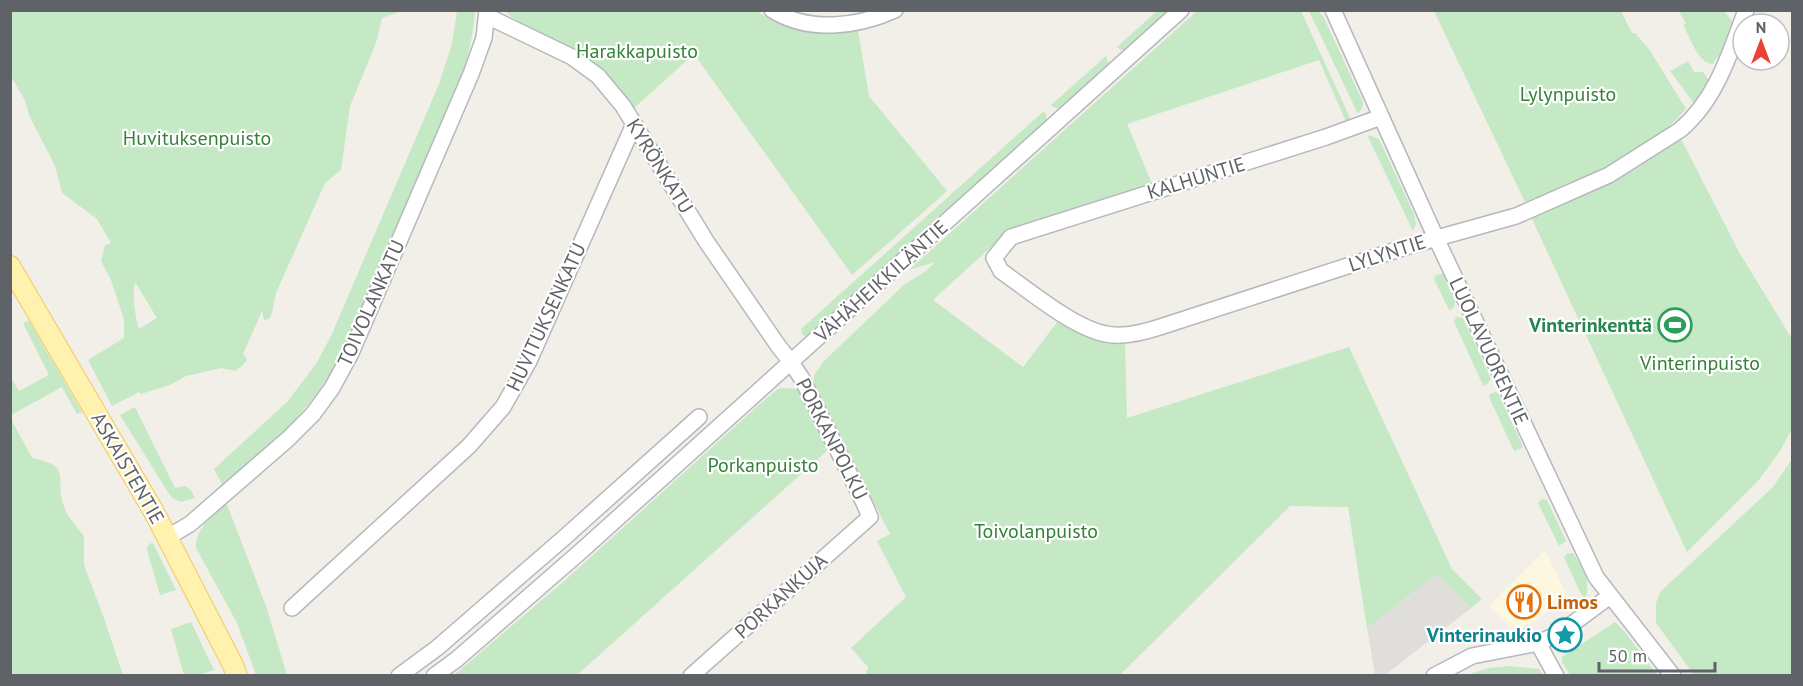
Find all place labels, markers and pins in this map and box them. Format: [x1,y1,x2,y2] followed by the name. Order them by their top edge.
[1657,307,1693,343] sports icon: Vinterinkenttä
[1528,312,1652,338] place label: Vinterinkenttä
[1506,584,1542,620] restaurant icon: Limos
[1547,589,1598,615] place label: Limos
[1547,617,1583,653] place icon: Vinterinaukio
[1426,622,1542,648] place label: Vinterinaukio

